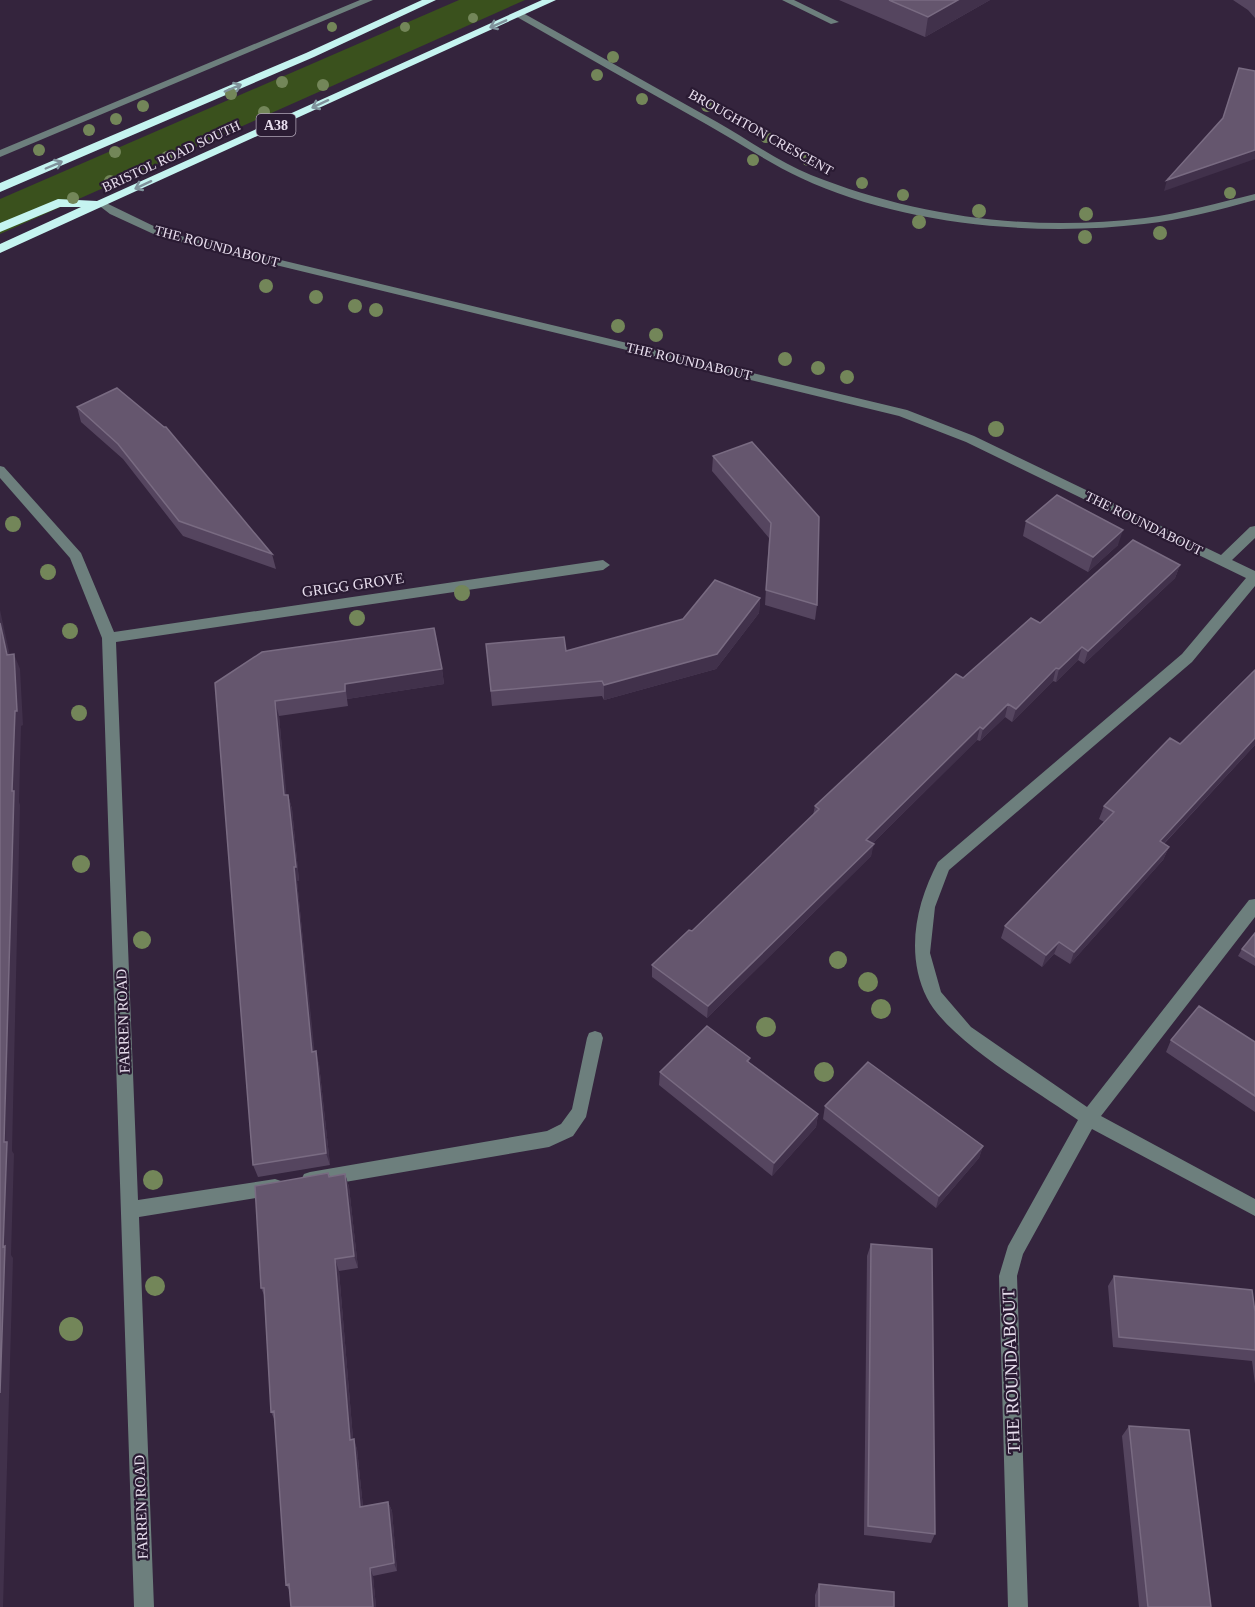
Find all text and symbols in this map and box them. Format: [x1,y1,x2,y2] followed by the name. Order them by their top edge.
[490,19,508,31] one-way arrow
[223,82,242,93] one-way arrow
[686,86,836,179] street label: BROUGHTON CRESCENT
[312,99,330,111] one-way arrow
[256,114,296,136] road number: A38
[100,118,243,195] street label: BRISTOL ROAD SOUTH
[44,159,62,170] one-way arrow
[134,181,152,192] one-way arrow
[153,223,281,270] street label: THE ROUNDABOUT
[624,340,754,383] street label: THE ROUNDABOUT
[1083,488,1205,559] street label: THE ROUNDABOUT
[301,570,405,600] street label: GRIGG GROVE
[113,968,133,1073] street label: FARREN ROAD
[998,1288,1024,1454] street label: THE ROUNDABOUT
[131,1454,151,1559] street label: FARREN ROAD

